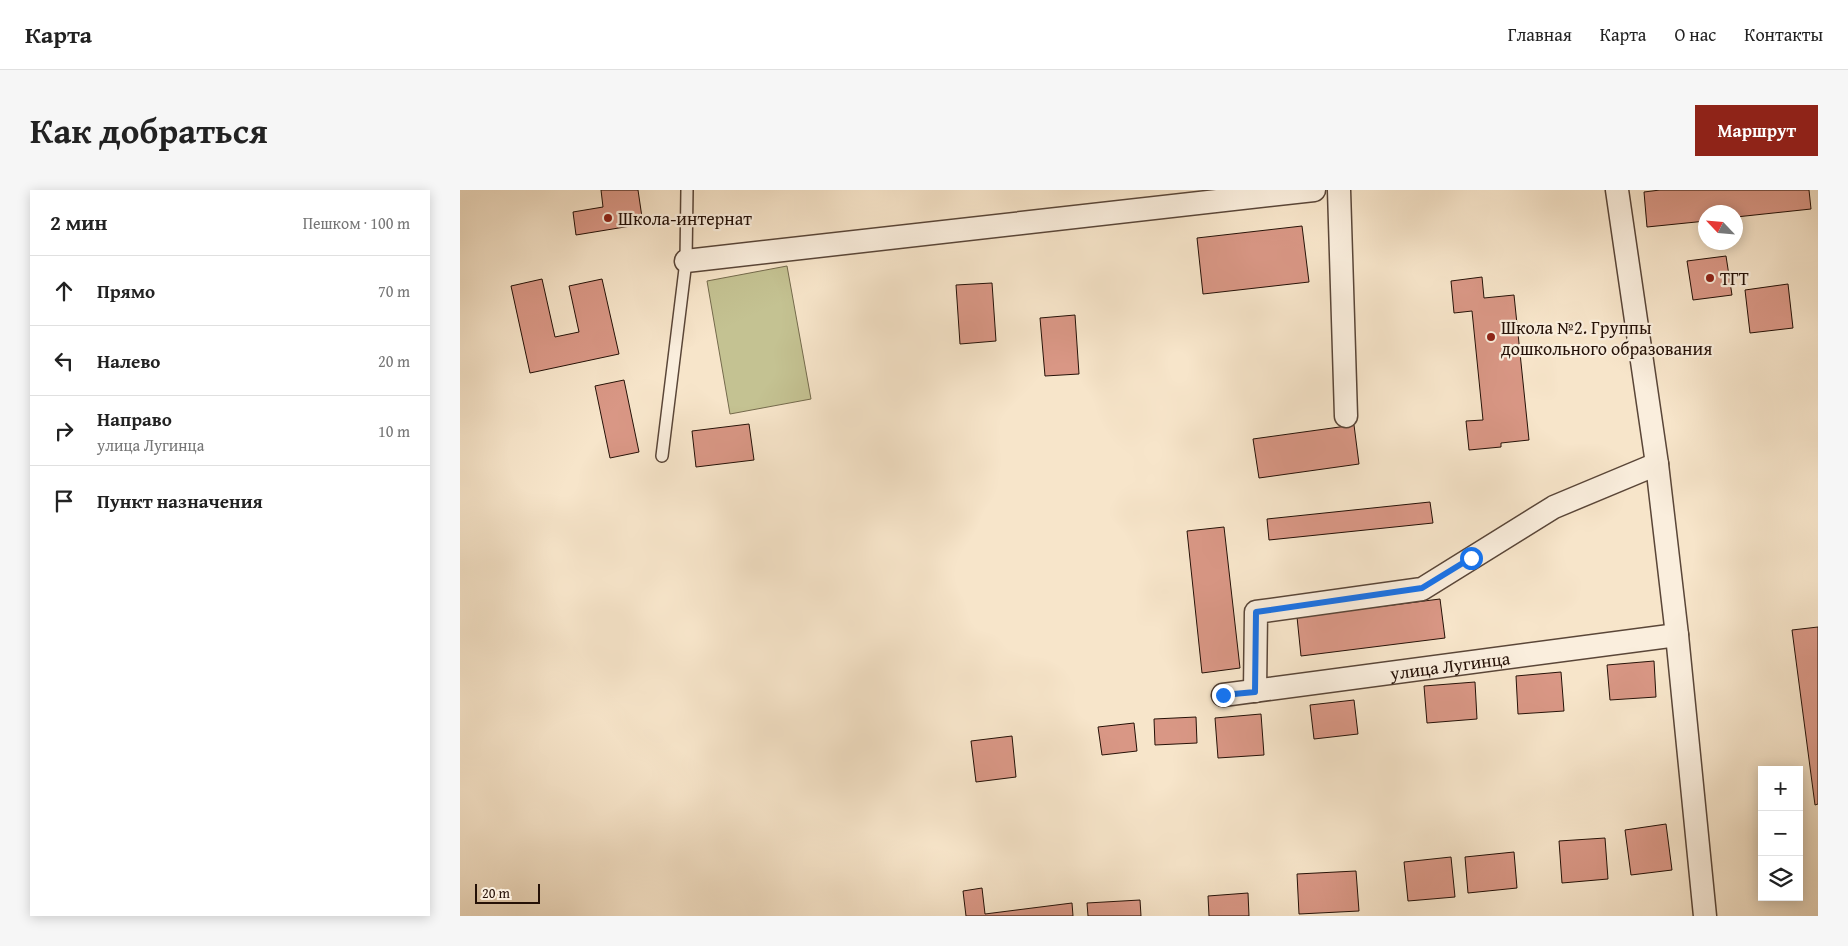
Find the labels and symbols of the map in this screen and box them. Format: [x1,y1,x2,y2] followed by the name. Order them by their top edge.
[618,205,752,232] place label: Школа-интернат
[1698,205,1743,250] north arrow
[602,212,614,224] marker: Школа-интернат
[1720,265,1749,292] place label: ТГТ
[1704,272,1716,284] marker: ТГТ
[1501,314,1712,362] place label: Школа №2. Группы дошкольного образования
[1485,331,1497,343] marker: Школа №2. Группы дошкольного образования
[1460,547,1483,570] route start
[1387,644,1512,686] street label: улица Лугинца
[1212,684,1235,707] route end
[475,881,540,904] scale bar

